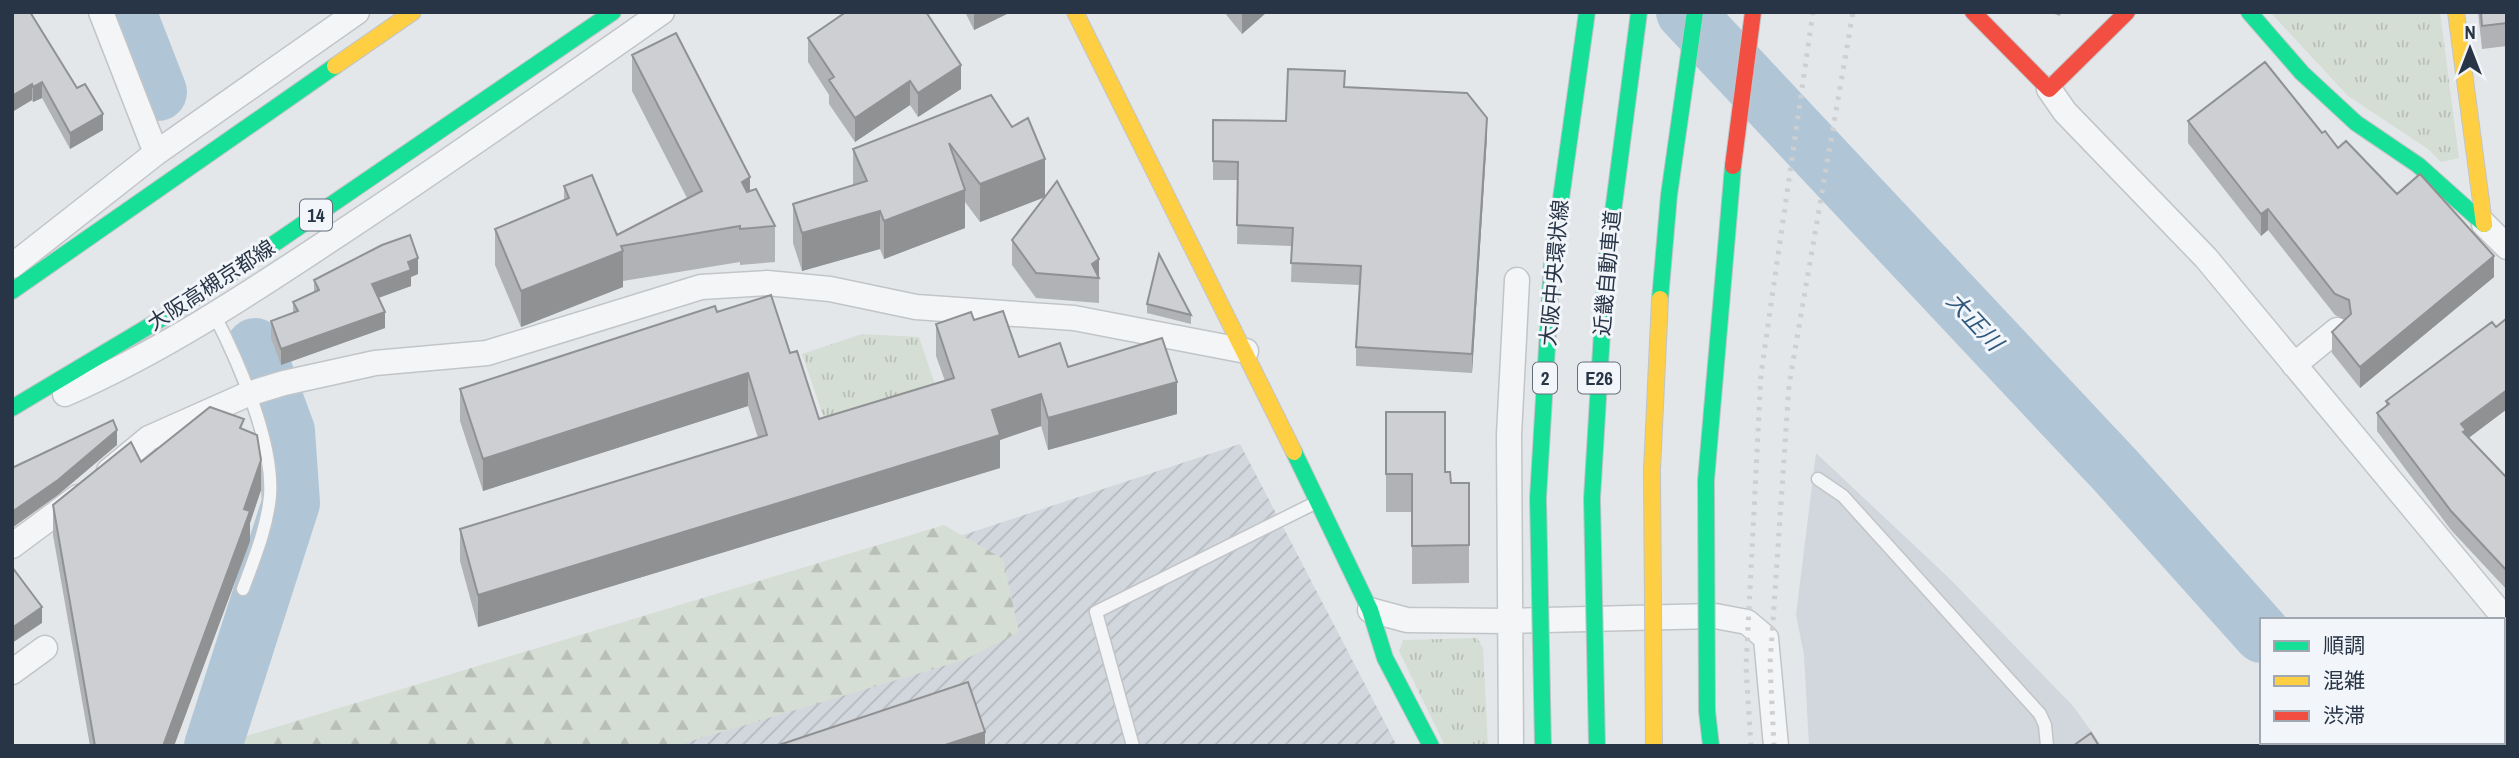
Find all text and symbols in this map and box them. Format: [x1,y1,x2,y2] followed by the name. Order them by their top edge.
[2435,14,2505,84] north arrow
[2464,19,2476,45] text: N
[1533,199,1575,347] street label: 大阪中央環状線
[300,200,332,230] road number: 14
[1587,209,1627,337] street label: 近畿自動車道
[141,233,281,337] street label: 大阪高槻京都線
[1940,285,2012,359] water label: 大正川
[1533,362,1557,394] road number: 2
[1578,362,1620,394] road number: E26
[2260,618,2505,744] legend
[2323,631,2365,660] text: 順調
[2323,666,2365,695] text: 混雑
[2323,701,2365,730] text: 渋滞

